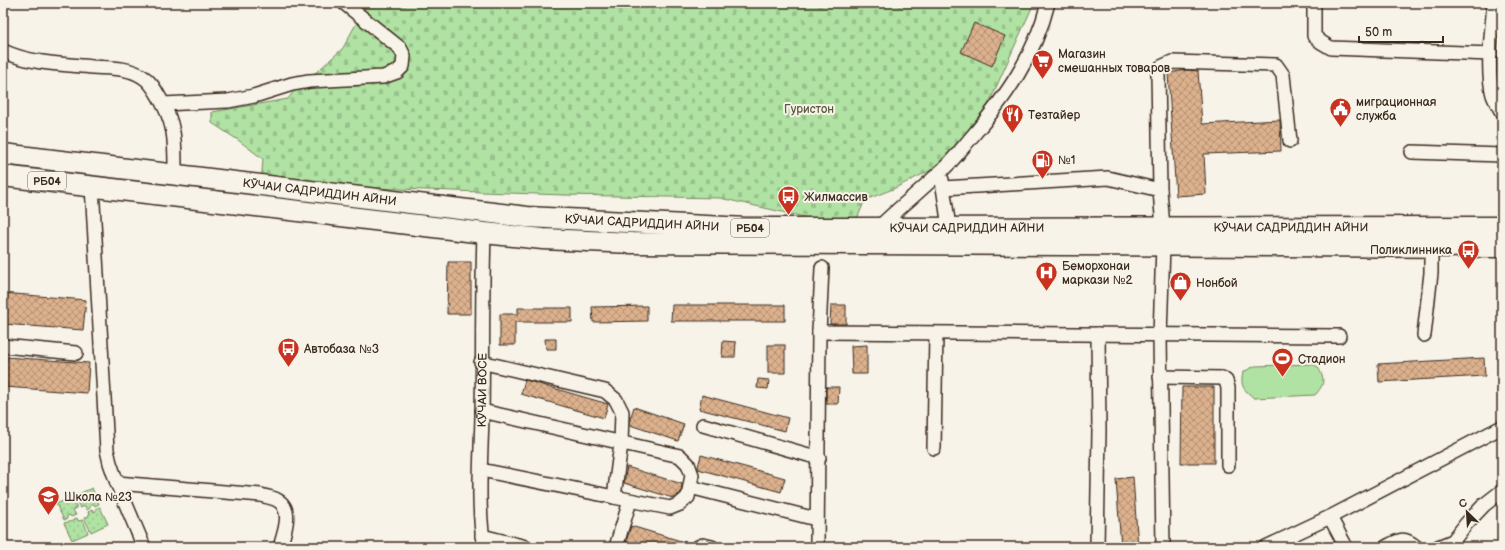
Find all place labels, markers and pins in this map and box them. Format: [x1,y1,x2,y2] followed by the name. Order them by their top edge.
[1058,47,1171,76] place label: Магазин смешанных товаров
[1029,48,1055,81] supermarket icon: Магазин смешанных товаров
[1356,95,1437,124] place label: миграционная служба
[1328,96,1354,129] public building icon: миграционная служба
[999,102,1025,135] restaurant icon: Тезтайер
[1028,108,1080,123] place label: Тезтайер
[1030,147,1056,180] fuel station icon: №1
[1058,153,1076,168] place label: №1
[776,184,802,217] bus stop icon: Жилмассив
[804,190,869,205] place label: Жилмассив
[1455,237,1481,270] bus stop icon: Поликлинника
[1370,243,1452,258] place label: Поликлинника
[1062,259,1133,288] place label: Беморхонаи маркази №2
[1033,260,1059,293] hospital icon: Беморхонаи маркази №2
[1168,270,1194,303] shop icon: Нонбой
[1196,276,1238,291] place label: Нонбой
[276,336,302,369] bus stop icon: Автобаза №3
[303,342,379,357] place label: Автобаза №3
[1269,346,1295,379] sports icon: Стадион
[1298,352,1346,367] place label: Стадион
[35,484,61,517] school or university icon: Школа №23
[64,490,132,505] place label: Школа №23

